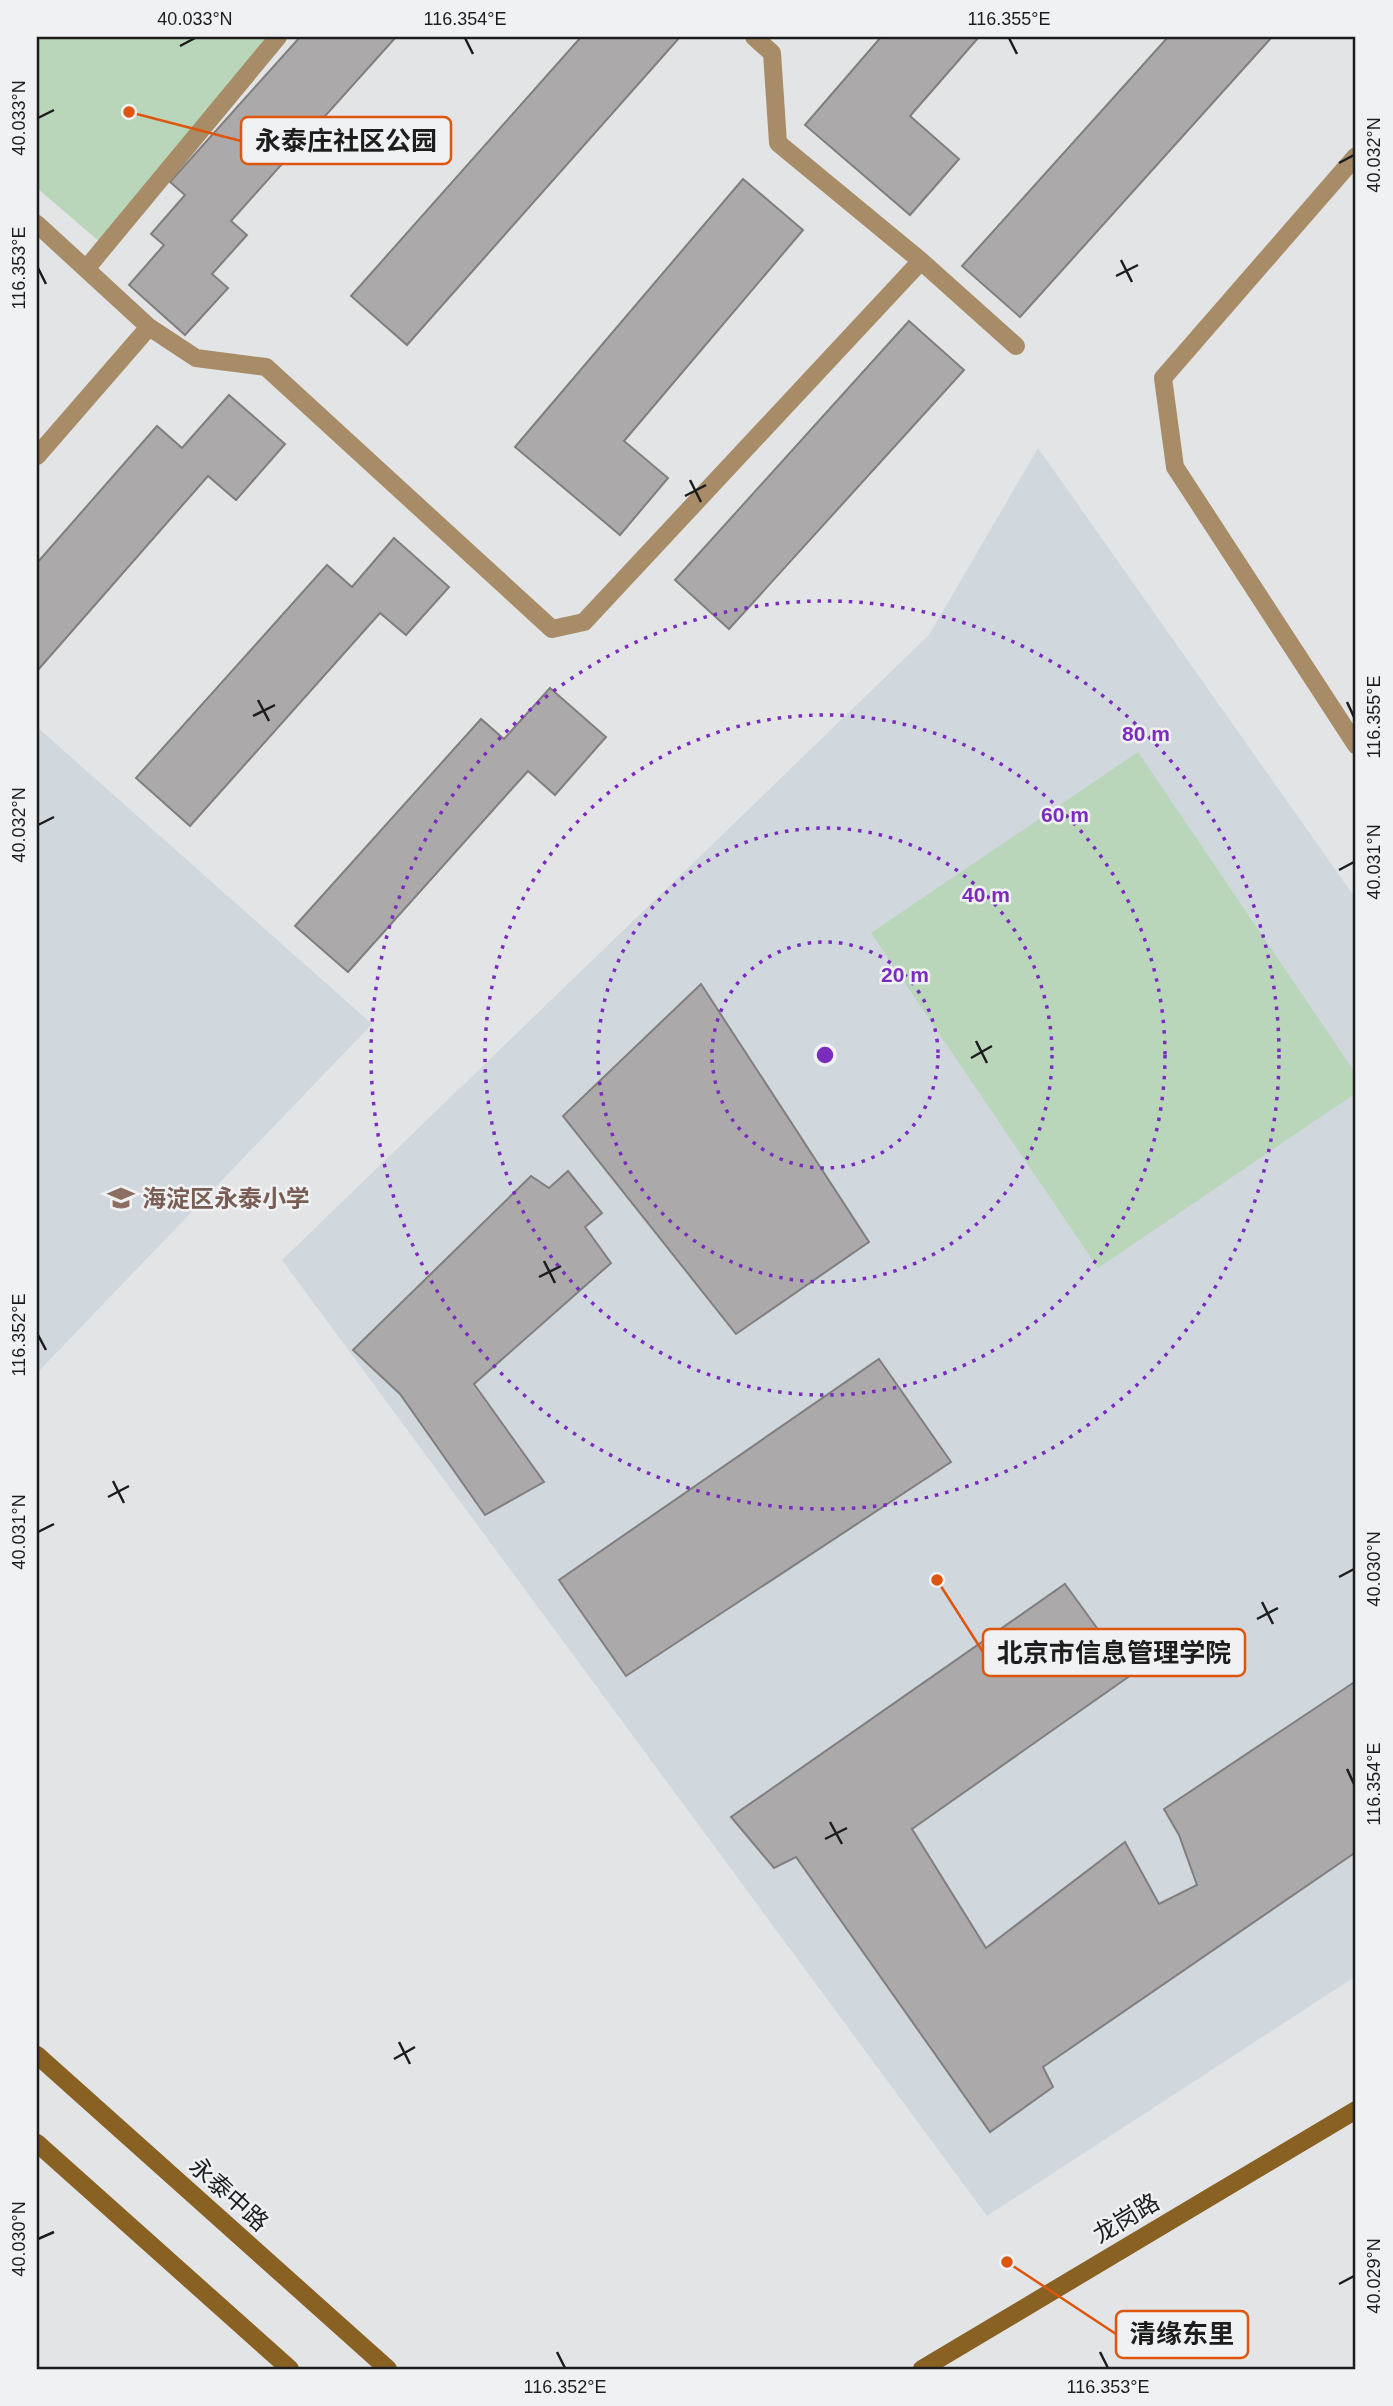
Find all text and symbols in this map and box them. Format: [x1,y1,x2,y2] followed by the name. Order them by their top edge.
[157,9,233,29] text: 40.033°N
[424,9,506,29] text: 116.354°E
[968,9,1050,29] text: 116.355°E
[9,80,29,156] text: 40.033°N
[241,117,451,164] callout: 永泰庄社区公园
[1364,117,1384,193] text: 40.032°N
[255,126,437,156] text: 永泰庄社区公园
[9,227,29,309] text: 116.353°E
[1364,676,1384,758] text: 116.355°E
[1122,722,1170,745] text: 80 m
[9,787,29,863] text: 40.032°N
[1041,803,1089,826] text: 60 m
[1364,824,1384,900] text: 40.031°N
[962,883,1010,906] text: 40 m
[881,963,929,986] text: 20 m
[813,1043,837,1067] centre of rings
[106,1183,136,1213] school or university icon: 海淀区永泰小学
[142,1185,310,1212] place label: 海淀区永泰小学
[9,1294,29,1376] text: 116.352°E
[9,1494,29,1570] text: 40.031°N
[1364,1531,1384,1607] text: 40.030°N
[983,1629,1245,1676] callout: 北京市信息管理学院
[997,1638,1231,1668] text: 北京市信息管理学院
[1364,1743,1384,1825] text: 116.354°E
[184,2152,274,2236] street label: 永泰中路
[1088,2188,1164,2248] street label: 龙岗路
[9,2201,29,2277] text: 40.030°N
[1364,2238,1384,2314] text: 40.029°N
[1116,2311,1248,2358] callout: 清缘东里
[1130,2319,1234,2349] text: 清缘东里
[524,2377,606,2397] text: 116.352°E
[1067,2377,1149,2397] text: 116.353°E

